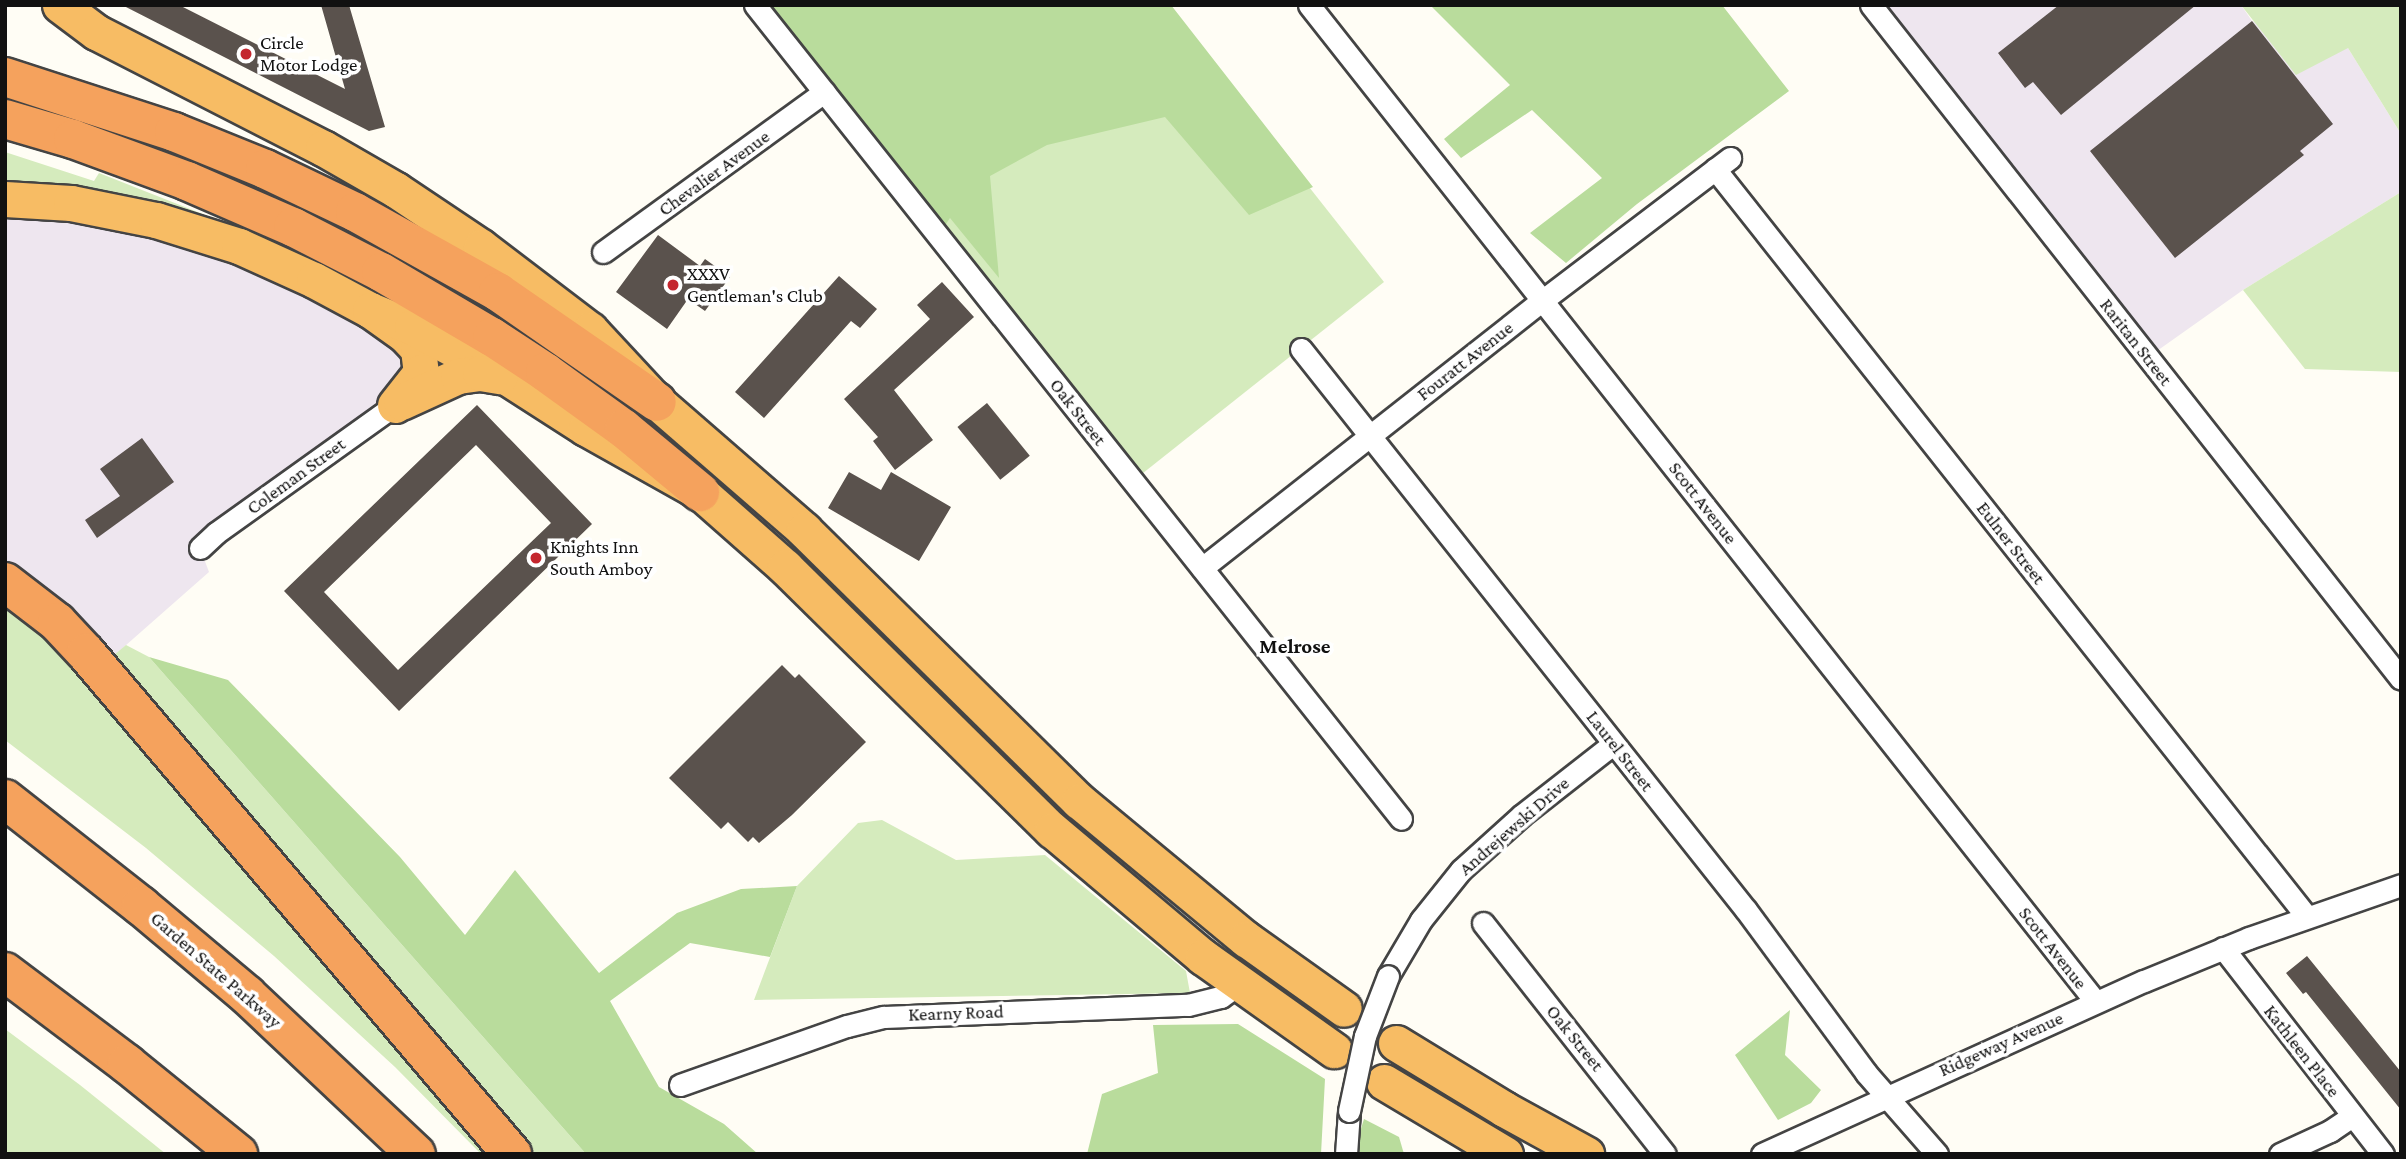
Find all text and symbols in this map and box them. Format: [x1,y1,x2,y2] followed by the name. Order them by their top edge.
[260,32,357,76] place label: Circle Motor Lodge
[238,46,254,62] marker: Circle Motor Lodge
[654,125,774,221] street label: Chevalier Avenue
[687,263,823,307] place label: XXXV Gentleman's Club
[665,277,681,293] marker: XXXV Gentleman's Club
[2095,294,2177,390] street label: Raritan Street
[1412,316,1518,406] street label: Fouratt Avenue
[1045,374,1111,450] street label: Oak Street
[242,433,350,519] street label: Coleman Street
[1664,457,1742,549] street label: Scott Avenue
[1972,497,2050,589] street label: Eulner Street
[550,536,652,580] place label: Knights Inn South Amboy
[528,550,544,566] marker: Knights Inn South Amboy
[1259,633,1331,659] district label: Melrose
[1581,706,1659,796] street label: Laurel Street
[1454,772,1574,880] street label: Andrejewski Drive
[2014,902,2092,994] street label: Scott Avenue
[146,907,286,1033] street label: Garden State Parkway
[908,1000,1004,1026] street label: Kearny Road
[1541,1000,1609,1076] street label: Oak Street
[2259,1000,2345,1102] street label: Kathleen Place
[1935,1006,2067,1082] street label: Ridgeway Avenue

